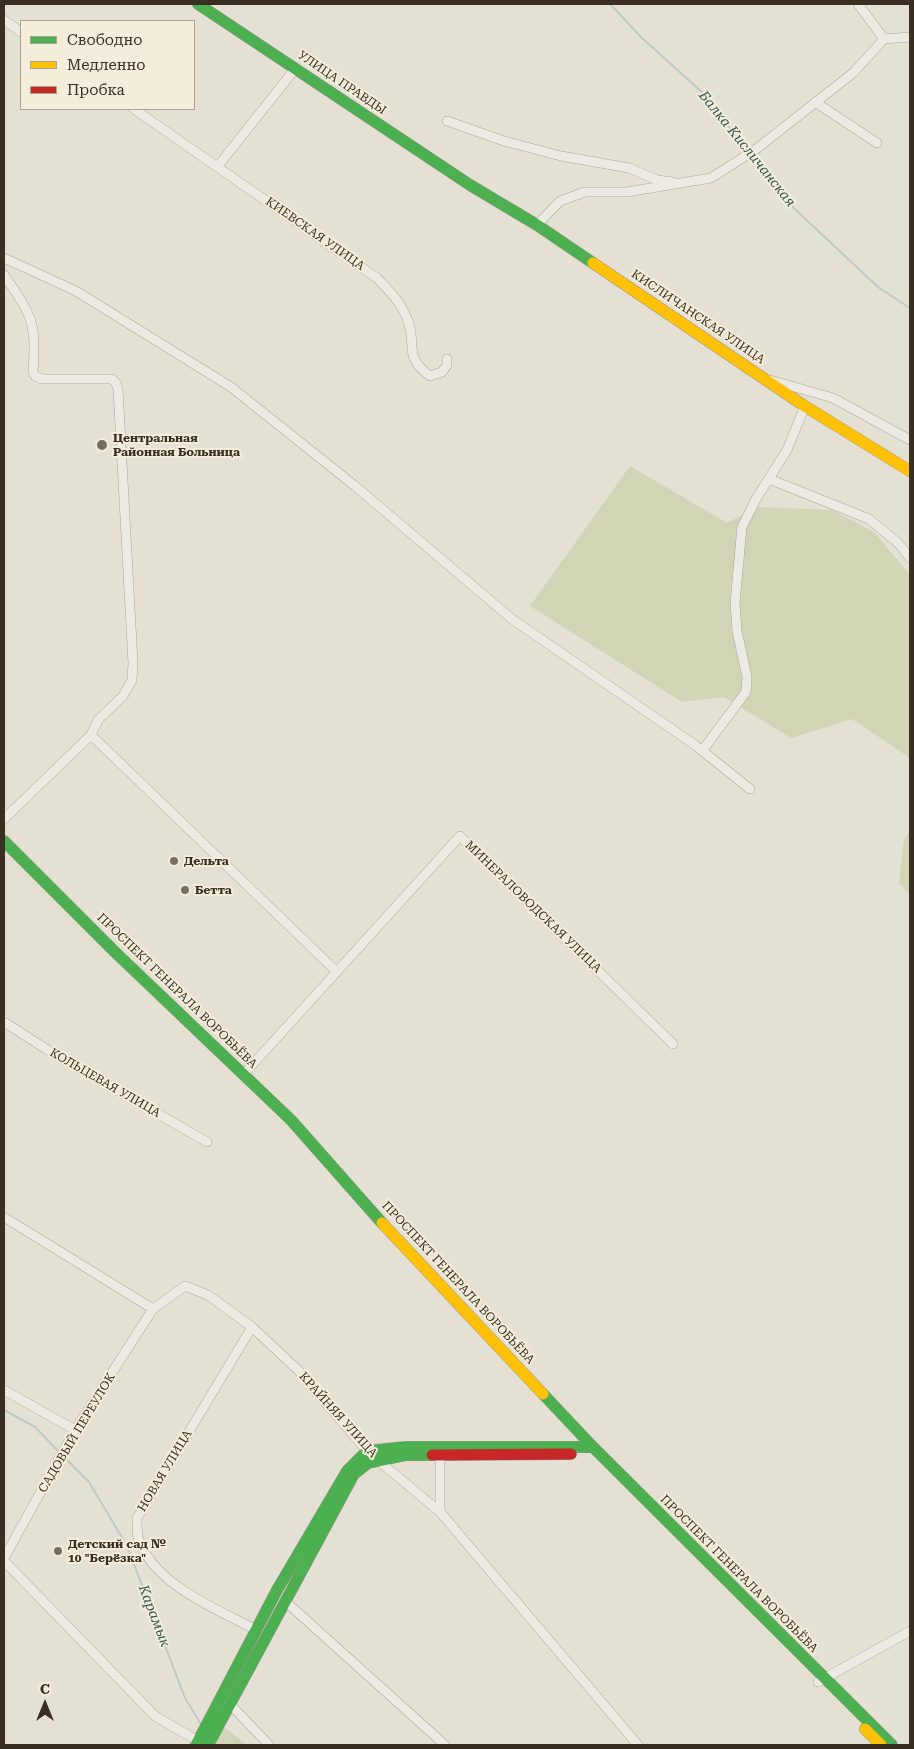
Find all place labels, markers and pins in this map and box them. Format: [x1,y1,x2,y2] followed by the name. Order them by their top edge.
[113,431,240,459] place label: Центральная Районная Больница
[95,438,109,452] marker: Центральная Районная Больница
[184,854,229,868] place label: Дельта
[168,855,180,867] marker: Дельта
[195,883,232,897] place label: Бетта
[179,884,191,896] marker: Бетта
[68,1537,166,1565] place label: Детский сад № 10 "Берёзка"
[52,1545,64,1557] marker: Детский сад № 10 "Берёзка"

